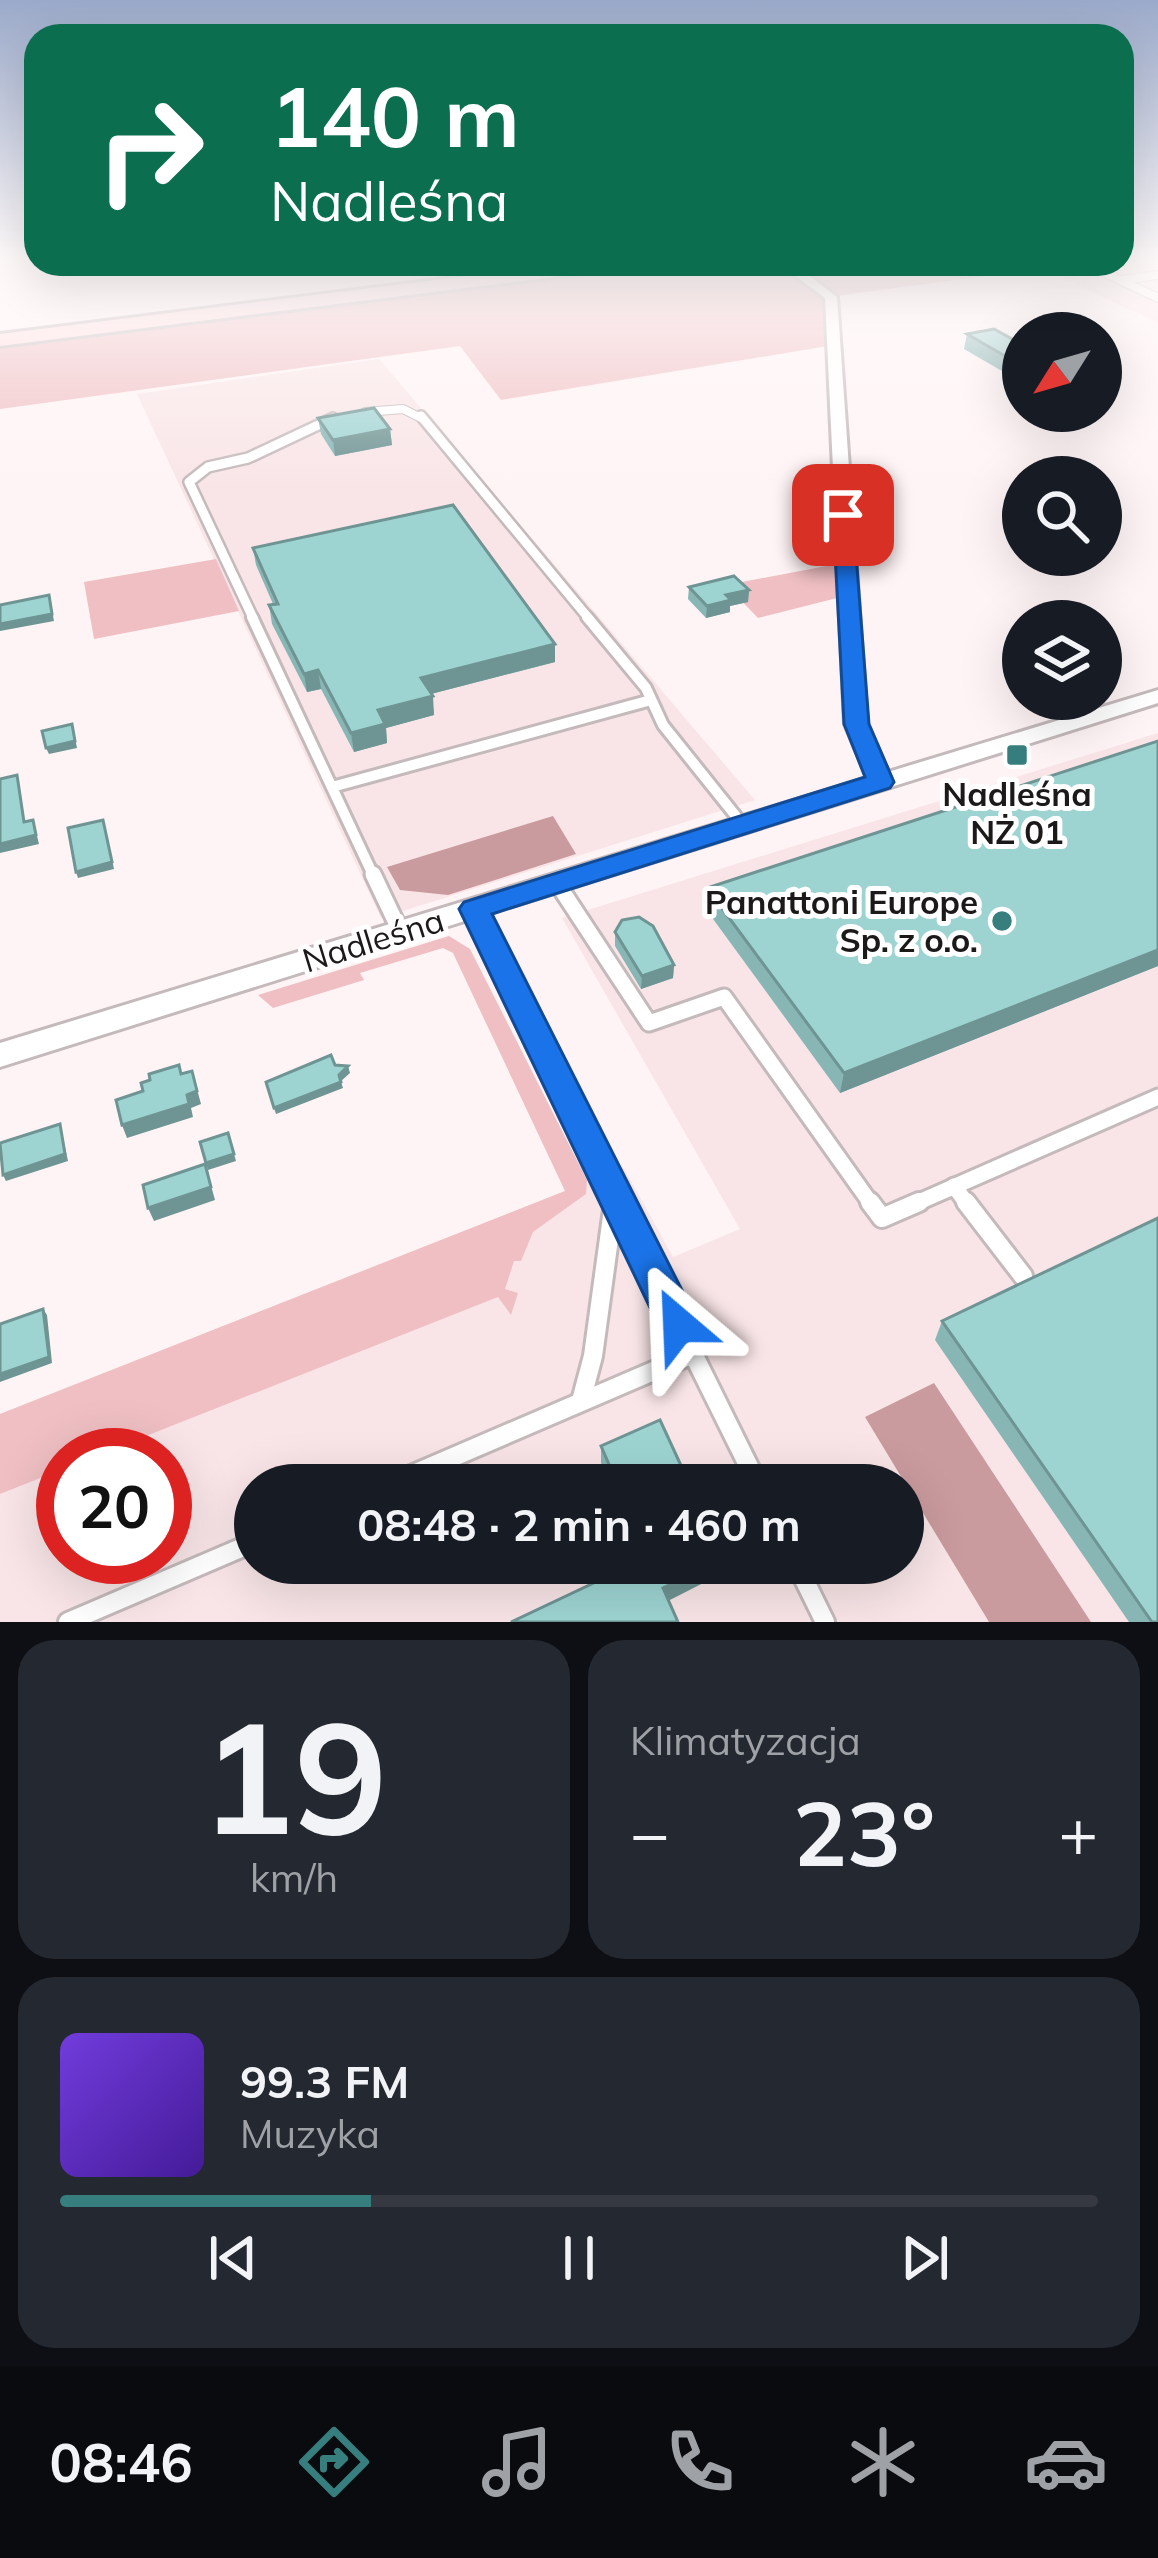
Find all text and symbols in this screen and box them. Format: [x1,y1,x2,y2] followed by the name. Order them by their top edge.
[270,63,520,168] text: 140 m
[72,72,228,228] icon: right
[270,167,508,235] text: Nadleśna
[1002,312,1122,432] north arrow
[1002,312,1122,720] map controls
[1002,456,1122,576] button: search
[792,464,894,566] pin
[810,482,876,548] icon: arrive
[1002,600,1122,720] button: layers
[1004,742,1030,768] marker: Nadleśna NŻ 01
[942,773,1092,852] place label: Nadleśna NŻ 01
[705,881,978,960] place label: Panattoni Europe Sp. z o.o.
[297,899,448,980] street label: Nadleśna
[989,908,1015,934] marker: Panattoni Europe Sp. z o.o.
[616,1262,742,1388] position arrow
[36,1428,192,1584] speed limit sign: 20
[357,1496,801,1552] text: 08:48 · 2 min · 460 m
[200,1677,388,1873] text: 19
[630,1716,861,1765] text: Klimatyzacja
[793,1776,935,1889] text: 23°
[630,1791,670,1874] text: −
[1058,1791,1098,1874] text: +
[250,1853,338,1902] text: km/h
[240,2053,409,2109] text: 99.3 FM
[240,2109,380,2158] text: Muzyka
[200,2225,266,2291] icon: previous
[546,2225,612,2291] icon: pause
[892,2225,958,2291] icon: next
[292,2420,376,2504] icon: directions
[475,2420,559,2504] icon: music
[658,2420,742,2504] icon: phone
[841,2420,925,2504] icon: climate
[1024,2420,1108,2504] icon: car
[50,2428,193,2496] text: 08:46

